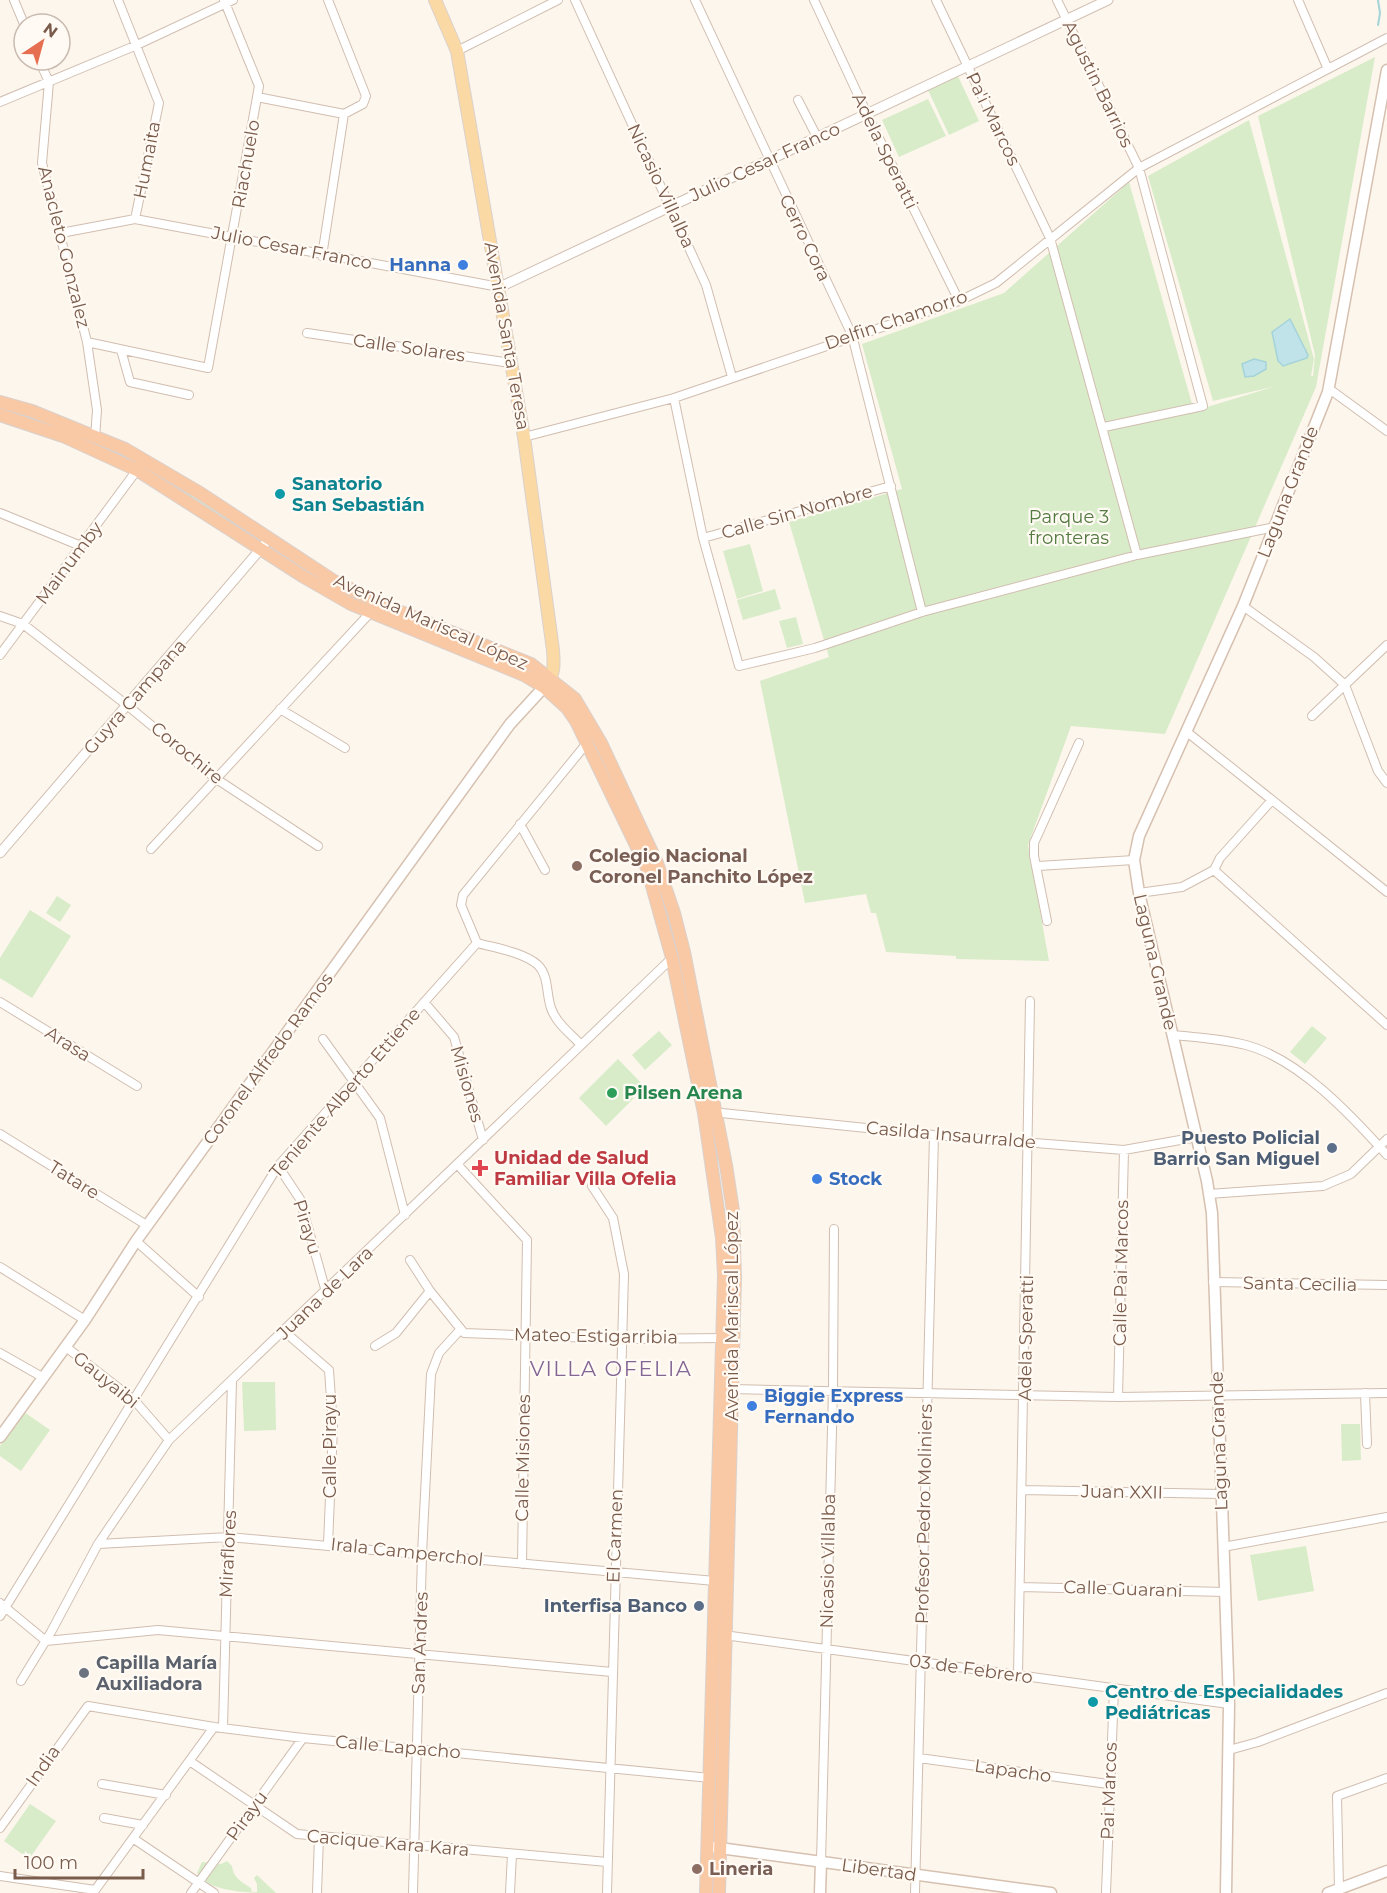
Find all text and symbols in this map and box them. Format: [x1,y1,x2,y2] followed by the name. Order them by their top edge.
[12,12,72,72] north arrow
[1058,17,1138,151] street label: Agustin Barrios
[40,19,61,42] text: N
[961,69,1025,170] street label: Pa'i Marcos
[847,89,923,213] street label: Adela Speratti
[227,118,265,210] street label: Riachuelo
[686,118,844,207] street label: Julio Cesar Franco
[129,119,165,201] street label: Humaita
[623,120,699,252] street label: Nicasio Villalba
[33,164,95,330] street label: Anacleto Gonzalez
[774,191,836,285] street label: Cerro Cora
[209,221,374,274] street label: Julio Cesar Franco
[480,240,534,432] street label: Avenida Santa Teresa
[389,254,451,276] place label: Hanna
[456,258,470,272] marker: Hanna
[822,285,970,355] street label: Delfin Chamorro
[352,329,467,367] street label: Calle Solares
[1253,423,1323,561] street label: Laguna Grande
[292,473,425,516] place label: Sanatorio San Sebastián
[719,480,875,544] street label: Calle Sin Nombre
[273,487,287,501] marker: Sanatorio San Sebastián
[1029,506,1109,549] park label: Parque 3 fronteras
[31,517,107,609] street label: Mainumby
[331,569,531,675] street label: Avenida Mariscal López
[79,635,191,759] street label: Guyra Campana
[146,717,228,789] street label: Corochire
[589,845,813,888] place label: Colegio Nacional Coronel Panchito López
[570,859,584,873] marker: Colegio Nacional Coronel Panchito López
[1129,892,1181,1033] street label: Laguna Grande
[198,969,338,1149] street label: Coronel Alfredo Ramos
[265,1003,425,1183] street label: Teniente Alberto Ettiene
[41,1022,95,1066] street label: Arasa
[446,1043,488,1125] street label: Misiones
[624,1082,743,1104] place label: Pilsen Arena
[605,1086,619,1100] marker: Pilsen Arena
[865,1117,1037,1153] street label: Casilda Insaurralde
[1153,1127,1320,1170] place label: Puesto Policial Barrio San Miguel
[1325,1141,1339,1155] marker: Puesto Policial Barrio San Miguel
[494,1147,677,1190] place label: Unidad de Salud Familiar Villa Ofelia
[44,1156,104,1204] street label: Tatare
[471,1159,489,1177] marker: Unidad de Salud Familiar Villa Ofelia
[829,1168,882,1190] place label: Stock
[810,1172,824,1186] marker: Stock
[288,1197,326,1257] street label: Pirayu
[1109,1200,1133,1346] street label: Calle Pai Marcos
[721,1211,743,1421] street label: Avenida Mariscal López
[272,1242,378,1345] street label: Juana de Lara
[1243,1272,1357,1296] street label: Santa Cecilia
[1014,1275,1038,1401] street label: Adela Speratti
[514,1324,678,1348] street label: Mateo Estigarribia
[69,1347,143,1413] street label: Gauyaibi
[530,1356,692,1381] district label: VILLA OFELIA
[1206,1371,1232,1511] street label: Laguna Grande
[764,1385,904,1428] place label: Biggie Express Fernando
[319,1394,341,1498] street label: Calle Pirayu
[511,1394,535,1522] street label: Calle Misiones
[745,1399,759,1413] marker: Biggie Express Fernando
[911,1403,937,1624] street label: Profesor Pedro Moliniers
[1080,1480,1163,1504] street label: Juan XXII
[602,1489,628,1583] street label: El Carmen
[816,1493,840,1629] street label: Nicasio Villalba
[215,1509,241,1599] street label: Miraflores
[330,1533,484,1571] street label: Irala Camperchol
[1063,1576,1183,1602] street label: Calle Guarani
[407,1591,433,1695] street label: San Andres
[544,1595,687,1617] place label: Interfisa Banco
[692,1599,706,1613] marker: Interfisa Banco
[908,1649,1034,1689] street label: 03 de Febrero
[95,1652,217,1695] place label: Capilla María Auxiliadora
[77,1666,91,1680] marker: Capilla María Auxiliadora
[1105,1681,1343,1724] place label: Centro de Especialidades Pediátricas
[1086,1695,1100,1709] marker: Centro de Especialidades Pediátricas
[334,1731,462,1763] street label: Calle Lapacho
[21,1741,65,1791] street label: India
[1096,1742,1122,1840] street label: Pai Marcos
[973,1755,1053,1787] street label: Lapacho
[222,1787,272,1845] street label: Pirayu
[306,1825,470,1861] street label: Cacique Kara Kara
[15,1842,142,1880] scale bar
[24,1852,78,1874] text: 100 m
[840,1854,918,1886] street label: Libertad
[709,1858,773,1880] place label: Lineria
[690,1862,704,1876] marker: Lineria

